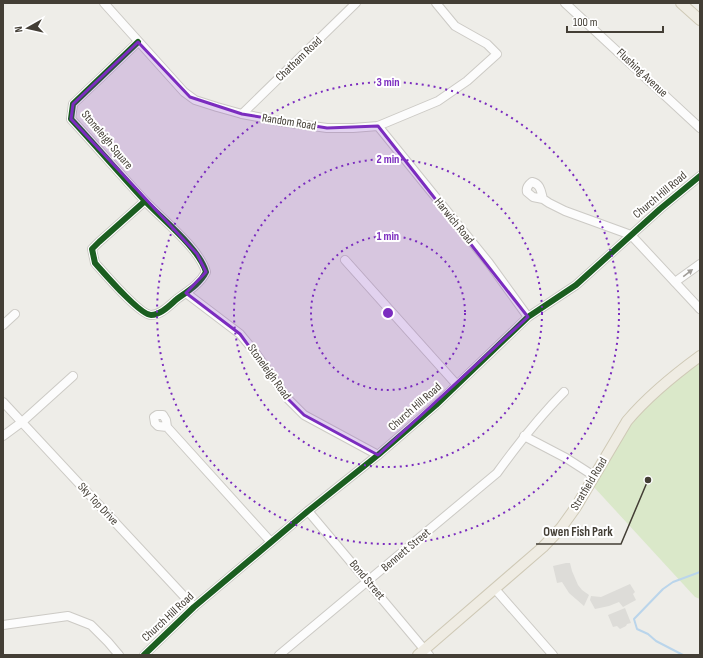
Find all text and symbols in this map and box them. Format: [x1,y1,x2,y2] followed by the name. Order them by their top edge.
[8,8,48,48] north arrow
[567,8,663,34] scale bar
[573,15,598,30] text: 100 m
[12,25,25,33] text: N
[273,33,325,85] street label: Chatham Road
[613,45,671,101] street label: Flushing Avenue
[377,75,399,90] text: 3 min
[78,107,136,173] street label: Stoneleigh Square
[261,110,317,134] street label: Random Road
[377,152,399,167] text: 2 min
[630,168,690,222] street label: Church Hill Road
[431,195,477,247] street label: Harwich Road
[377,229,399,244] text: 1 min
[682,269,693,277] one-way arrow
[381,306,395,320] centre of rings
[244,341,294,403] street label: Stoneleigh Road
[385,380,445,434] street label: Church Hill Road
[567,455,611,513] street label: Stratfield Road
[74,479,122,529] street label: Sky Top Drive
[536,519,621,544] callout: Owen Fish Park
[543,524,613,540] text: Owen Fish Park
[378,525,434,575] street label: Bennett Street
[346,557,388,603] street label: Bond Street
[139,589,197,645] street label: Church Hill Road

